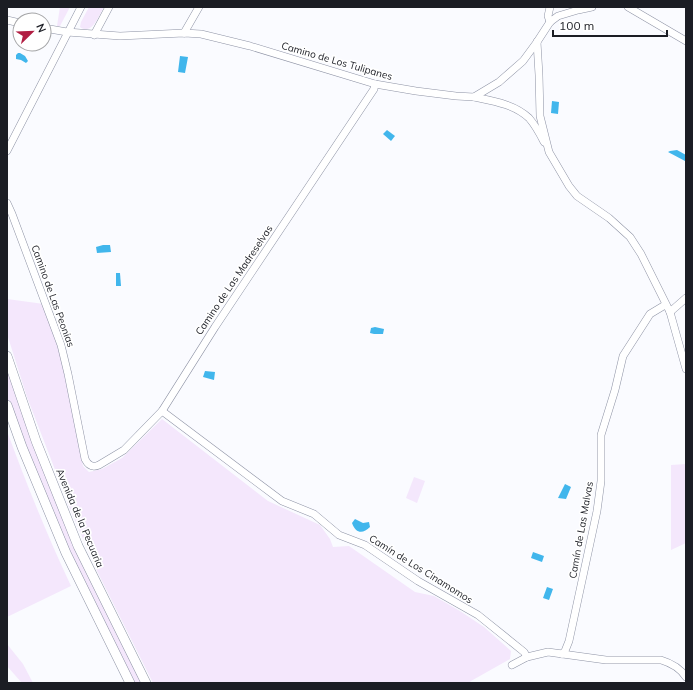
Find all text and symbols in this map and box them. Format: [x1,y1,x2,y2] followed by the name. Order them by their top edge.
[12,12,52,52] north arrow
[553,12,667,38] scale bar
[559,18,594,33] text: 100 m
[33,22,49,35] text: N
[280,39,394,83] street label: Camino de Los Tulipanes
[192,223,276,337] street label: Camino de Las Madreselvas
[28,243,78,349] street label: Camino de Las Peonias
[53,467,107,569] street label: Avenida de la Pecuaria
[566,480,596,580] street label: Camín de Las Malvas
[367,532,475,606] street label: Camín de Los Cinamomos

